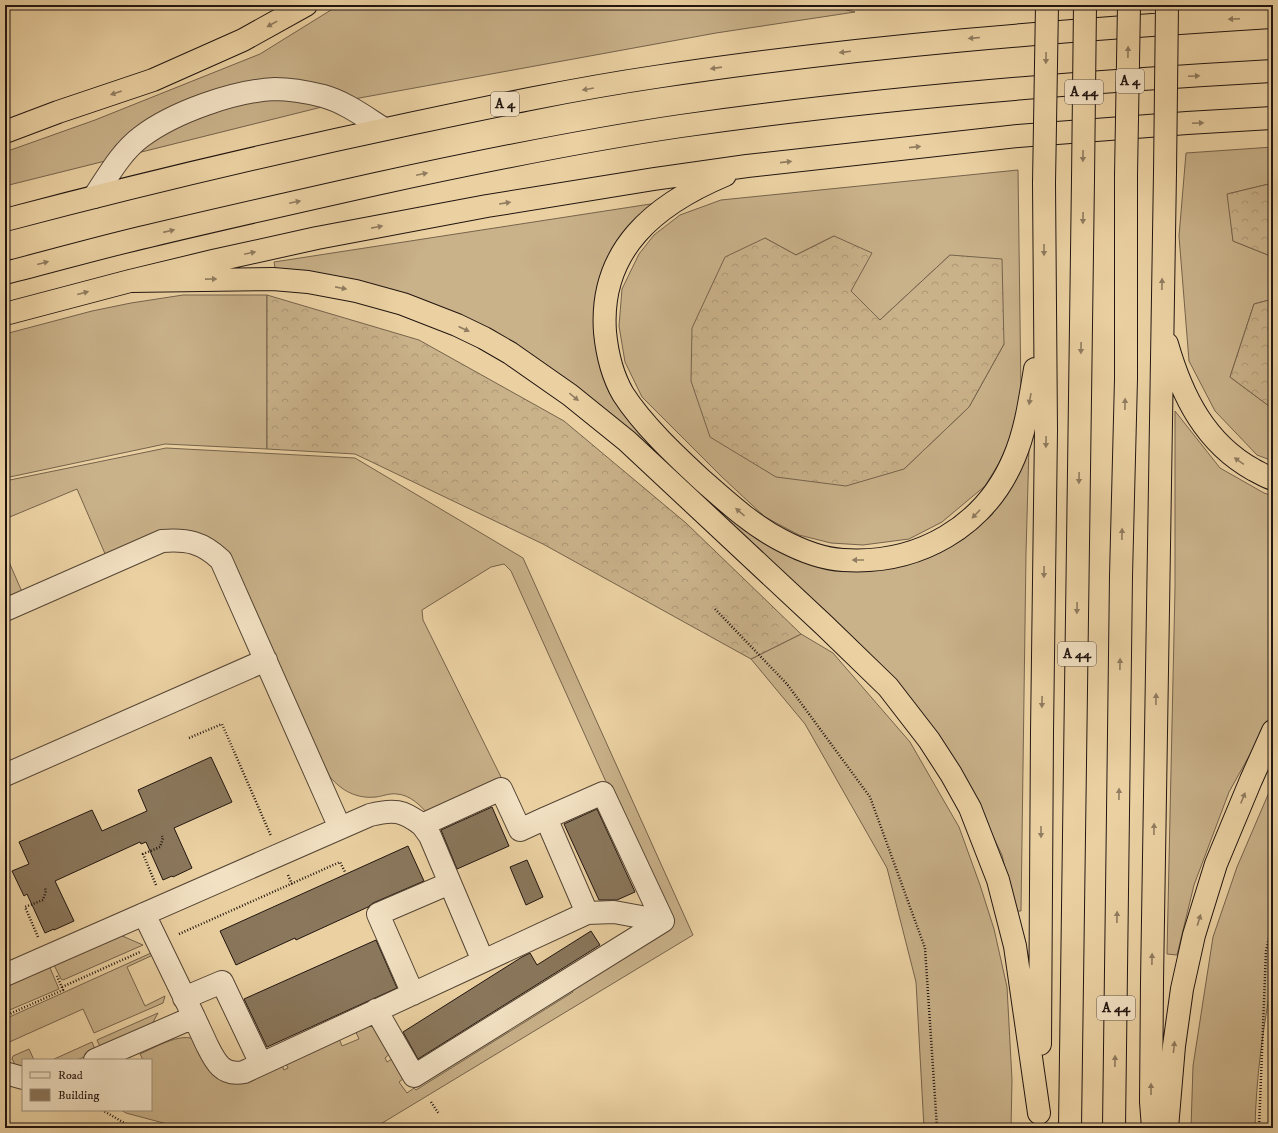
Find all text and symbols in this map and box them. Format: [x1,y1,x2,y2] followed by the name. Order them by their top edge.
[1228,16,1240,23] one-way arrow
[266,21,278,28] one-way arrow
[968,35,980,42] one-way arrow
[1125,45,1131,58] one-way arrow
[839,48,851,55] one-way arrow
[1043,52,1049,65] one-way arrow
[710,65,722,71] one-way arrow
[1116,69,1144,93] road number: A 4
[1188,72,1200,79] one-way arrow
[1065,80,1103,104] road number: A 44
[582,86,594,92] one-way arrow
[109,90,121,96] one-way arrow
[491,92,519,116] road number: A 4
[1192,119,1204,126] one-way arrow
[909,144,921,151] one-way arrow
[1080,150,1086,163] one-way arrow
[780,158,792,165] one-way arrow
[416,171,429,177] one-way arrow
[289,198,302,204] one-way arrow
[499,200,511,206] one-way arrow
[1079,212,1086,224] one-way arrow
[371,224,384,230] one-way arrow
[163,228,175,234] one-way arrow
[1041,244,1047,257] one-way arrow
[244,249,256,255] one-way arrow
[37,260,49,266] one-way arrow
[205,276,217,283] one-way arrow
[1159,278,1166,290] one-way arrow
[334,285,347,291] one-way arrow
[77,290,89,296] one-way arrow
[458,326,469,332] one-way arrow
[1078,342,1084,355] one-way arrow
[568,393,579,402] one-way arrow
[1027,393,1033,405] one-way arrow
[1122,397,1128,410] one-way arrow
[1043,436,1049,449] one-way arrow
[1234,457,1244,465] one-way arrow
[1076,472,1082,485] one-way arrow
[735,508,746,517] one-way arrow
[971,509,981,519] one-way arrow
[1119,527,1125,540] one-way arrow
[851,557,864,563] one-way arrow
[1041,566,1047,579] one-way arrow
[1074,602,1080,615] one-way arrow
[1058,642,1096,666] road number: A 44
[1117,657,1123,670] one-way arrow
[1153,692,1159,705] one-way arrow
[1039,696,1045,709] one-way arrow
[1116,787,1122,800] one-way arrow
[1241,791,1247,803] one-way arrow
[1151,822,1157,835] one-way arrow
[1038,826,1044,839] one-way arrow
[1114,910,1120,923] one-way arrow
[1196,914,1202,926] one-way arrow
[1149,952,1155,965] one-way arrow
[1097,996,1135,1020] road number: A 44
[1171,1041,1178,1053] one-way arrow
[1112,1054,1118,1067] one-way arrow
[22,1059,152,1111] legend
[58,1068,83,1083] text: Road
[1148,1082,1154,1095] one-way arrow
[58,1088,99,1103] text: Building

